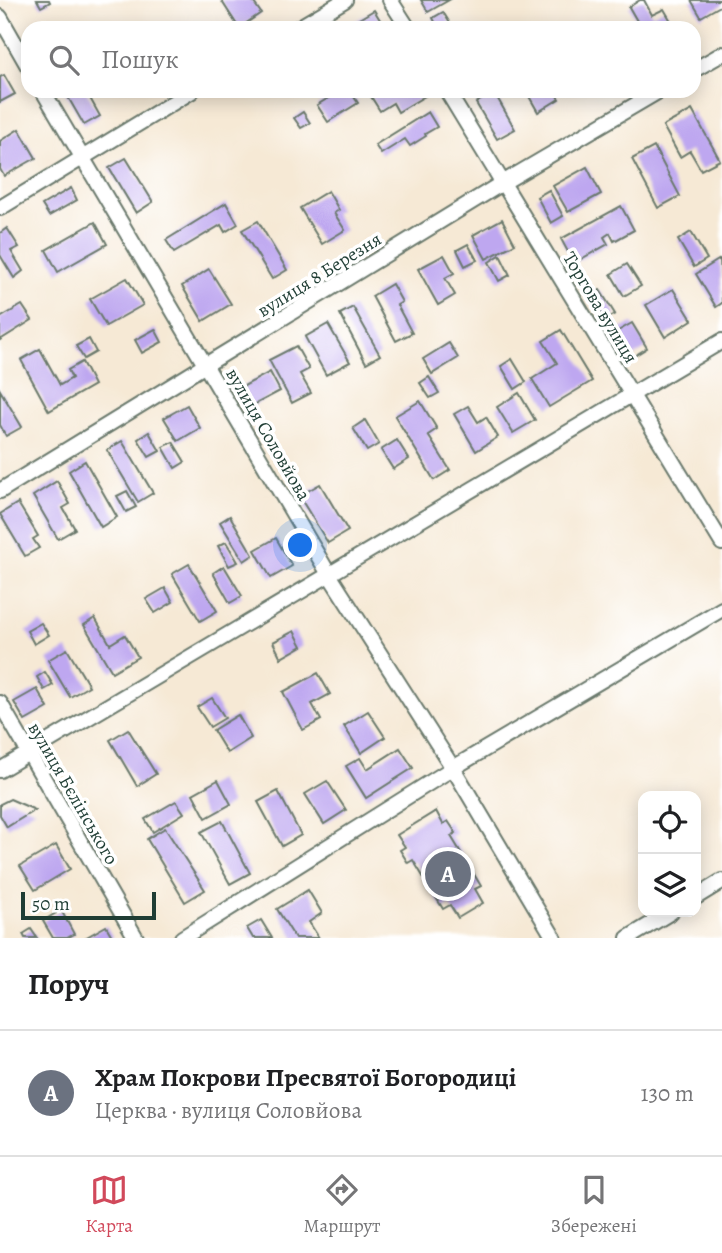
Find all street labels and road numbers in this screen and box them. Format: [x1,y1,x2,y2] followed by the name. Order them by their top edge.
[253,226,387,323] street label: вулиця 8 Березня
[557,247,644,368] street label: Торгова вулиця
[220,363,317,506] street label: вулиця Соловйова
[22,717,125,870] street label: вулиця Бєлінського

